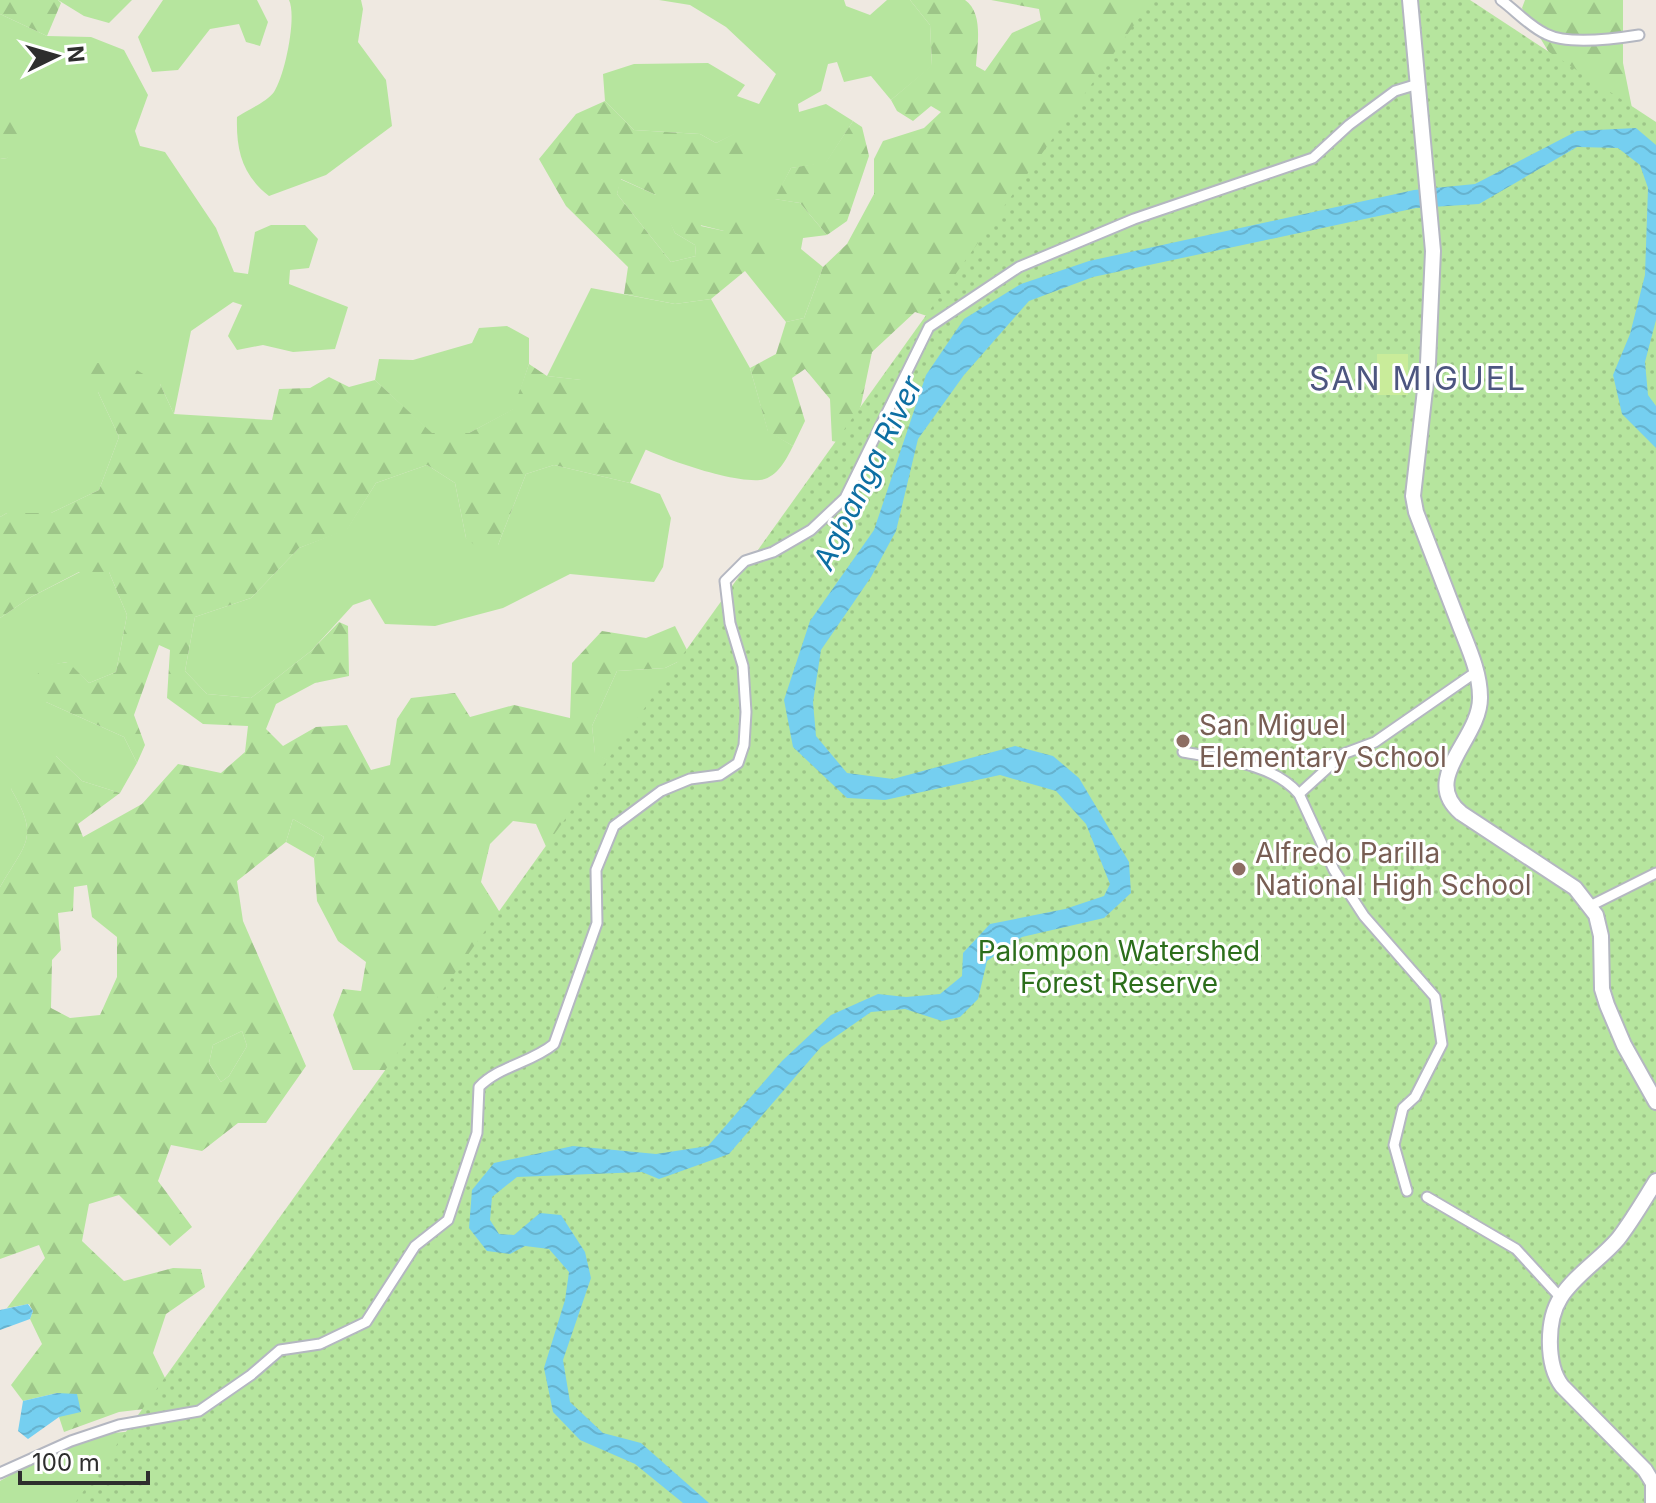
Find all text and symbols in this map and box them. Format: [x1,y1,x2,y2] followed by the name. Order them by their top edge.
[16,16,96,96] north arrow
[62,45,90,64] text: N
[1309,359,1527,398] district label: SAN MIGUEL
[804,370,930,576] water label: Agbanga River
[1199,708,1447,774] place label: San Miguel Elementary School
[1174,732,1192,750] marker: San Miguel Elementary School
[1255,836,1532,902] place label: Alfredo Parilla National High School
[1230,860,1248,878] marker: Alfredo Parilla National High School
[978,934,1260,1000] park label: Palompon Watershed Forest Reserve
[20,1435,148,1485] scale bar
[32,1448,100,1477] text: 100 m

